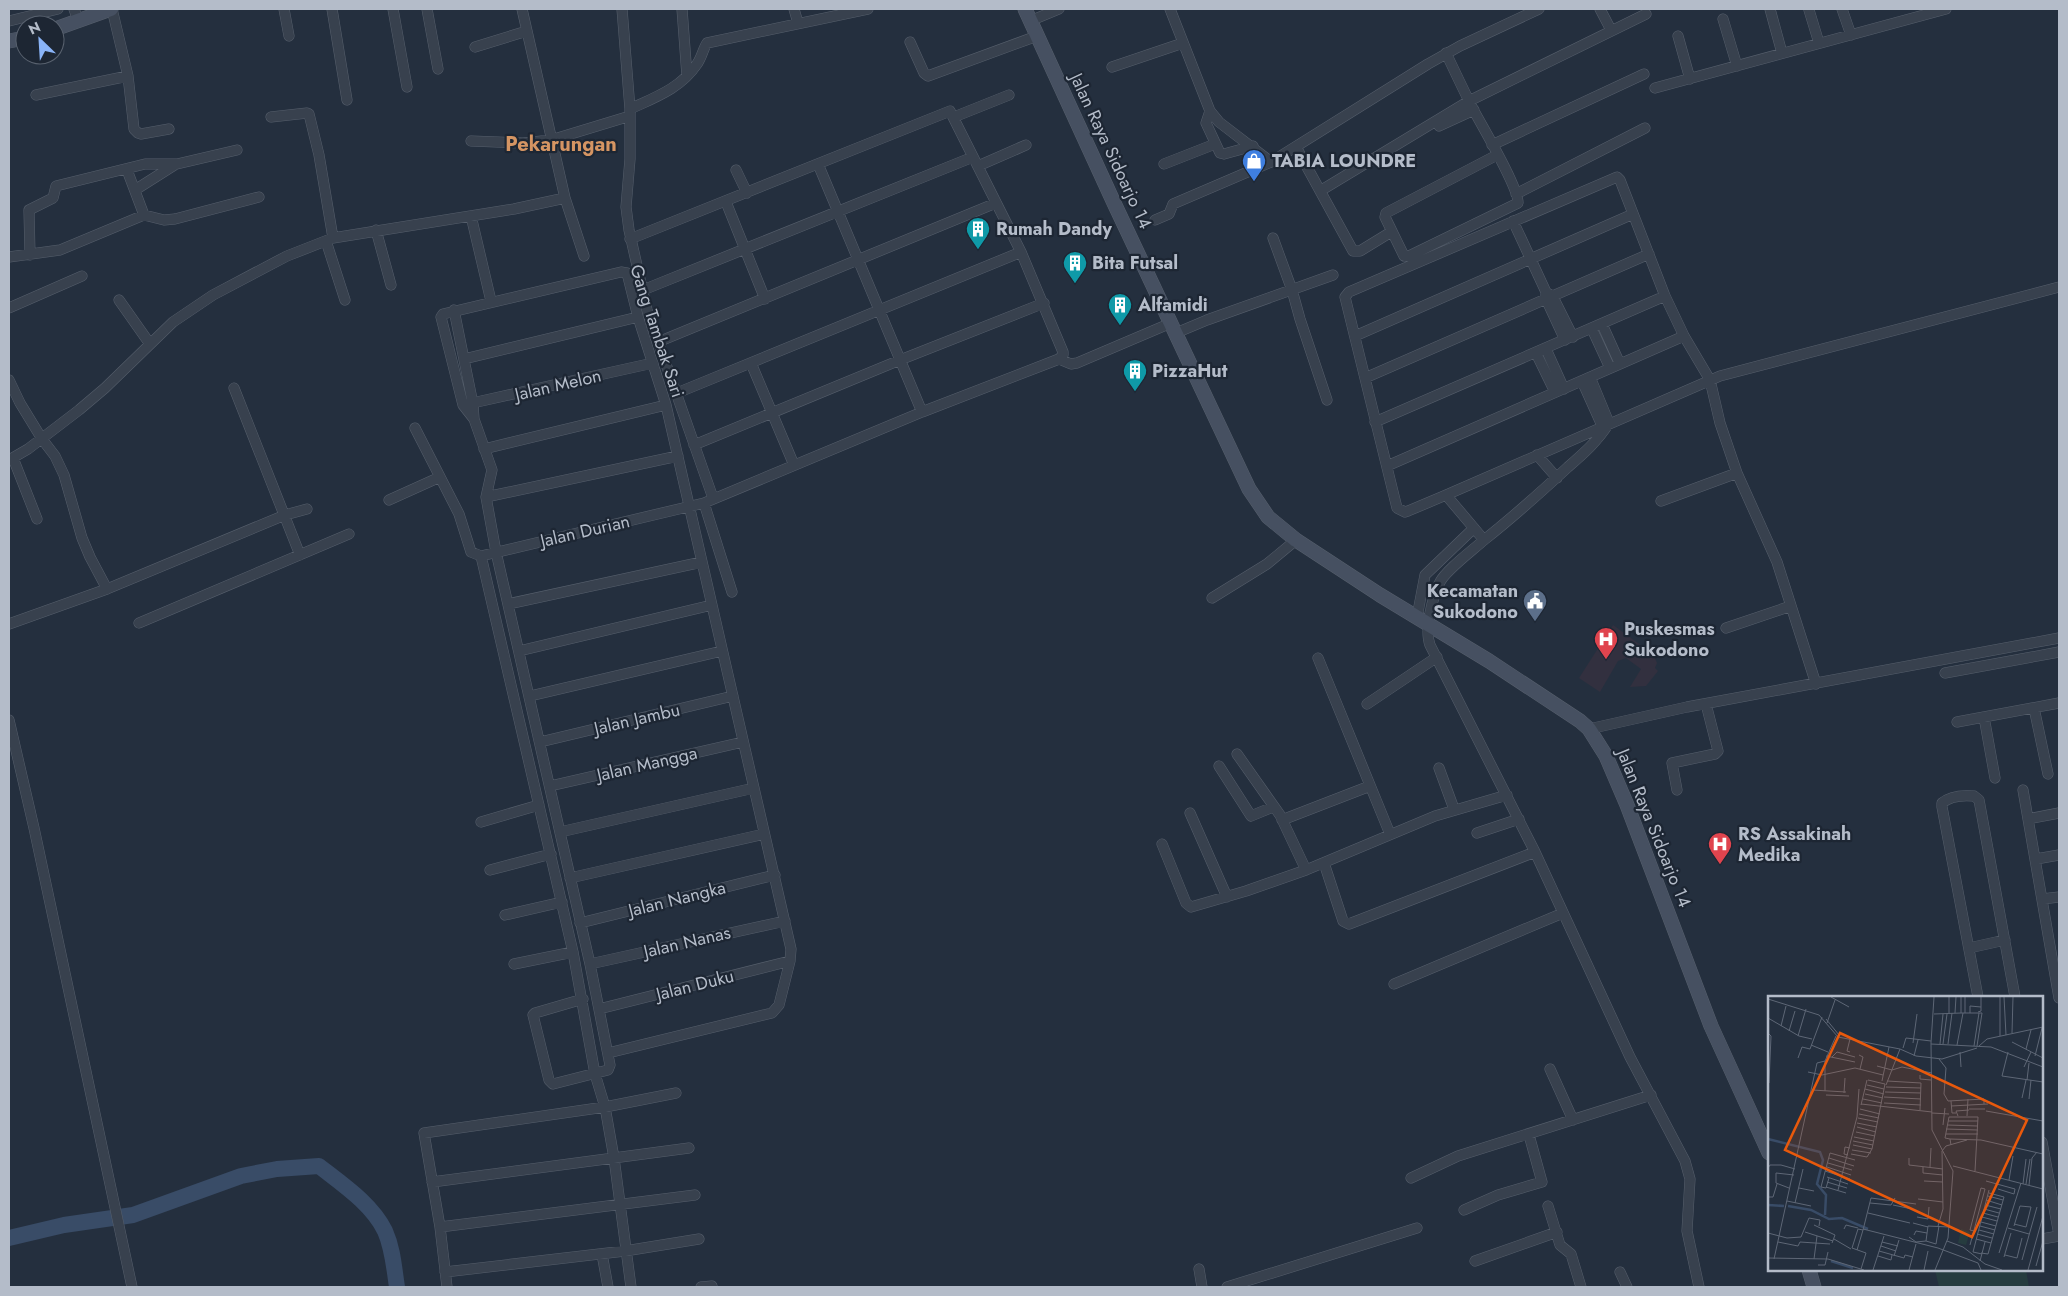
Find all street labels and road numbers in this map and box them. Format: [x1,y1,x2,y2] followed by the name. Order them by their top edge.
[1063,67,1159,233] street label: Jalan Raya Sidoarjo 14
[623,261,691,401] street label: Gang Tambak Sari
[510,362,604,408] street label: Jalan Melon
[536,508,632,554] street label: Jalan Durian
[590,697,682,742] street label: Jalan Jambu
[592,740,700,789] street label: Jalan Mangga
[1610,743,1698,911] street label: Jalan Raya Sidoarjo 14
[624,874,728,924] street label: Jalan Nangka
[639,919,733,965] street label: Jalan Nanas
[651,963,737,1008] street label: Jalan Duku

